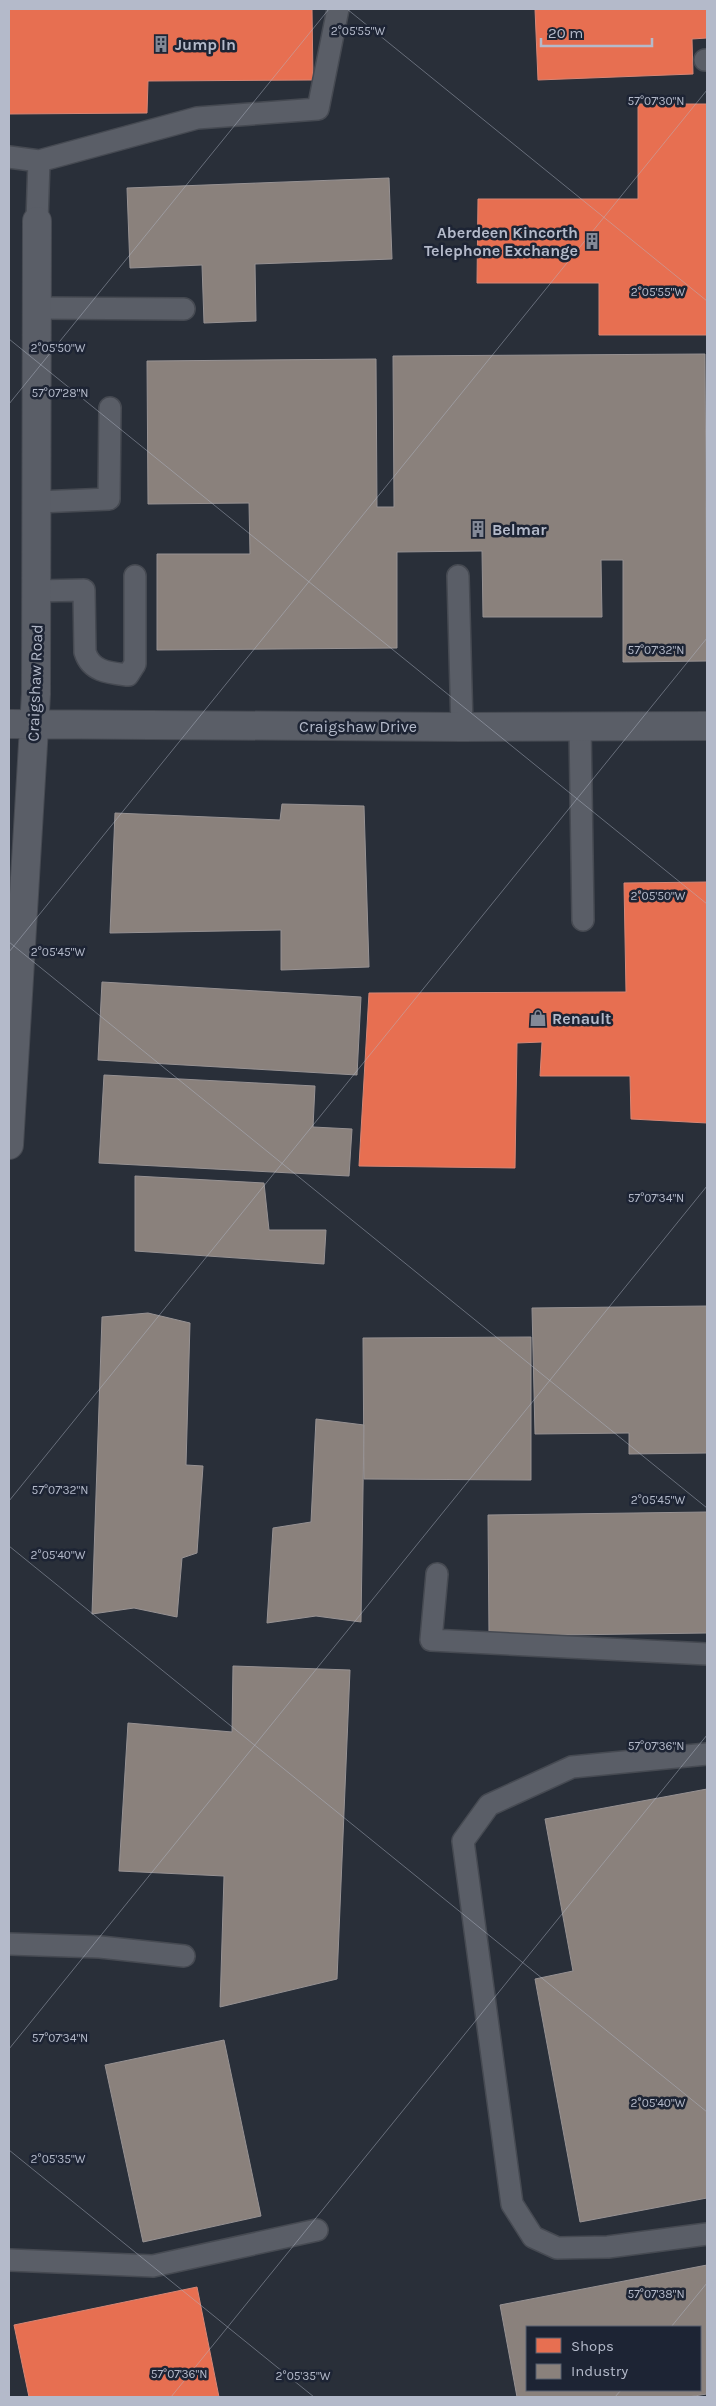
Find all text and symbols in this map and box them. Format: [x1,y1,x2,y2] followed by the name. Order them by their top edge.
[541,15,652,47] scale bar
[331,24,386,38] text: 2°05'55"W
[548,24,583,42] text: 20 m
[151,34,171,54] building icon: Jump In
[175,35,236,54] place label: Jump In
[628,94,684,108] text: 57°07'30"N
[424,223,578,260] place label: Aberdeen Kincorth Telephone Exchange
[582,231,602,251] building icon: Aberdeen Kincorth Telephone Exchange
[631,285,686,299] text: 2°05'55"W
[31,341,86,355] text: 2°05'50"W
[31,386,89,400] text: 57°07'28"N
[468,519,488,539] building icon: Belmar
[492,520,547,539] place label: Belmar
[23,624,47,742] street label: Craigshaw Road
[628,643,684,657] text: 57°07'32"N
[299,717,417,736] street label: Craigshaw Drive
[631,889,686,903] text: 2°05'50"W
[31,945,85,959] text: 2°05'45"W
[528,1008,548,1028] shop icon: Renault
[552,1009,611,1028] place label: Renault
[628,1191,684,1205] text: 57°07'34"N
[32,1483,88,1497] text: 57°07'32"N
[631,1493,685,1507] text: 2°05'45"W
[31,1548,86,1562] text: 2°05'40"W
[628,1739,684,1753] text: 57°07'36"N
[32,2031,88,2045] text: 57°07'34"N
[631,2096,686,2110] text: 2°05'40"W
[31,2152,86,2166] text: 2°05'35"W
[627,2287,685,2301] text: 57°07'38"N
[526,2326,701,2391] legend
[571,2337,614,2355] text: Shops
[571,2362,628,2380] text: Industry
[151,2367,207,2381] text: 57°07'36"N
[276,2369,331,2383] text: 2°05'35"W

